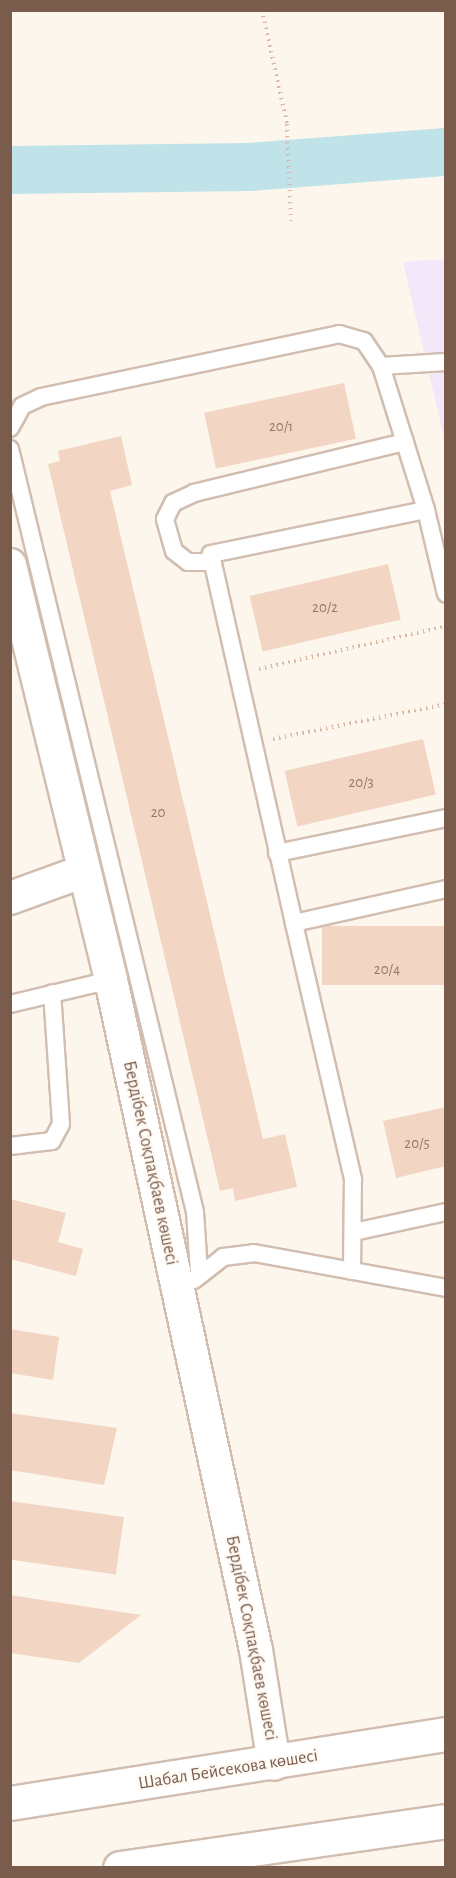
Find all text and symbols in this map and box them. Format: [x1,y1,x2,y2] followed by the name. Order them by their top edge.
[269,418,293,436] house number: 20/1
[312,599,338,617] house number: 20/2
[348,774,374,792] house number: 20/3
[151,804,165,822] house number: 20
[374,961,400,979] house number: 20/4
[118,1059,182,1267] street label: Бердібек Соқпақбаев көшесі
[404,1135,430,1153] house number: 20/5
[221,1534,281,1742] street label: Бердібек Соқпақбаев көшесі
[137,1745,319,1795] street label: Шабал Бейсекова көшесі

